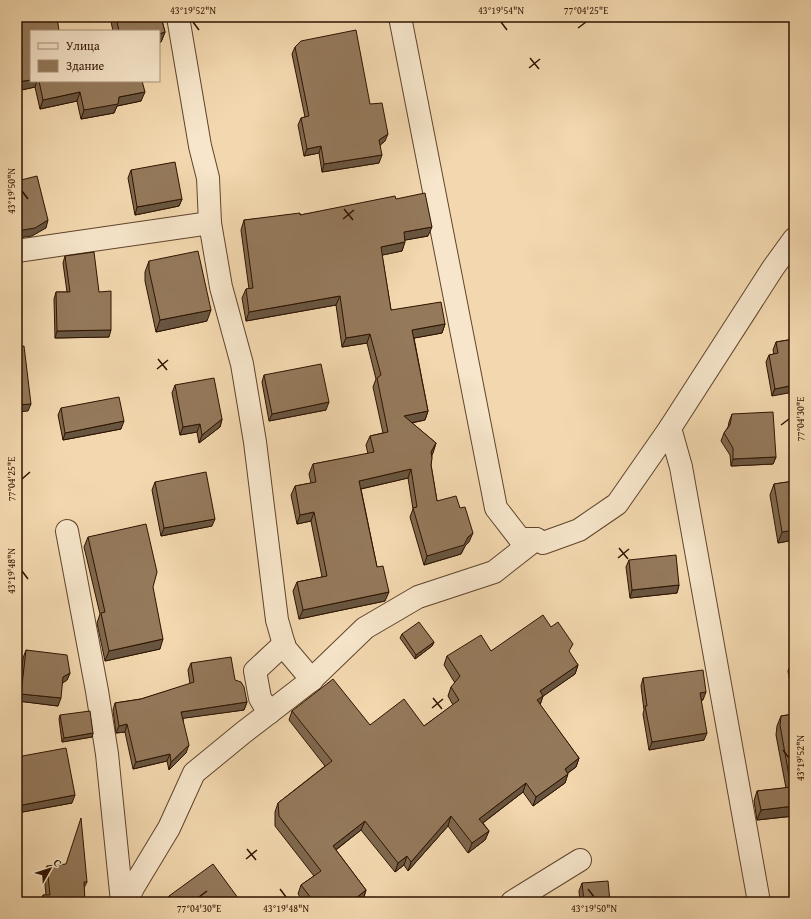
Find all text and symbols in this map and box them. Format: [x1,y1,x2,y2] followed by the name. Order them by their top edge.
[170,3,216,18] text: 43°19'52"N
[478,3,524,18] text: 43°19'54"N
[564,3,608,18] text: 77°04'25"E
[30,30,160,82] legend
[66,37,100,54] text: Улица
[66,57,105,74] text: Здание
[4,168,19,214] text: 43°19'50"N
[793,397,808,441] text: 77°04'30"E
[4,457,19,501] text: 77°04'25"E
[4,548,19,594] text: 43°19'48"N
[793,735,808,781] text: 43°19'52"N
[30,849,70,889] north arrow
[50,855,66,870] text: С
[177,901,221,916] text: 77°04'30"E
[263,901,309,916] text: 43°19'48"N
[571,901,617,916] text: 43°19'50"N

